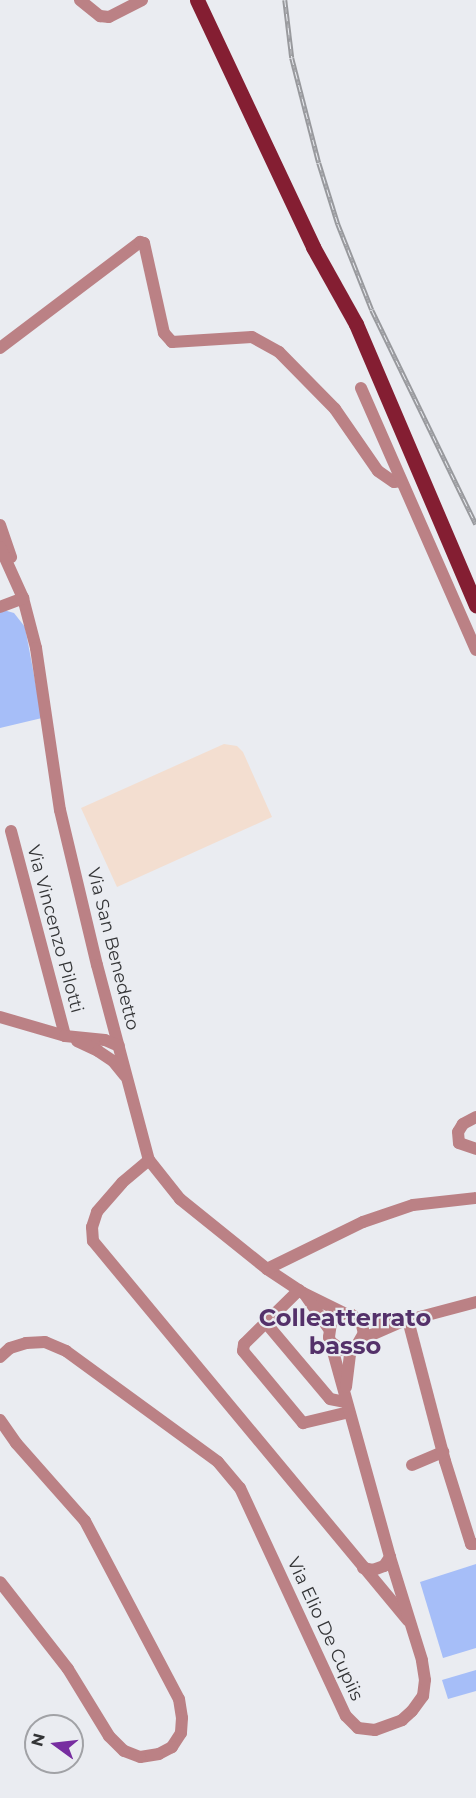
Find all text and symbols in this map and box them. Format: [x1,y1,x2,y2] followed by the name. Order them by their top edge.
[22,843,88,1015] street label: Via Vincenzo Pilotti
[82,865,144,1033] street label: Via San Benedetto
[259,1304,431,1360] district label: Colleatterrato basso
[282,1554,368,1704] street label: Via Elio De Cupiis
[24,1714,84,1774] north arrow
[27,1731,49,1748] text: N

